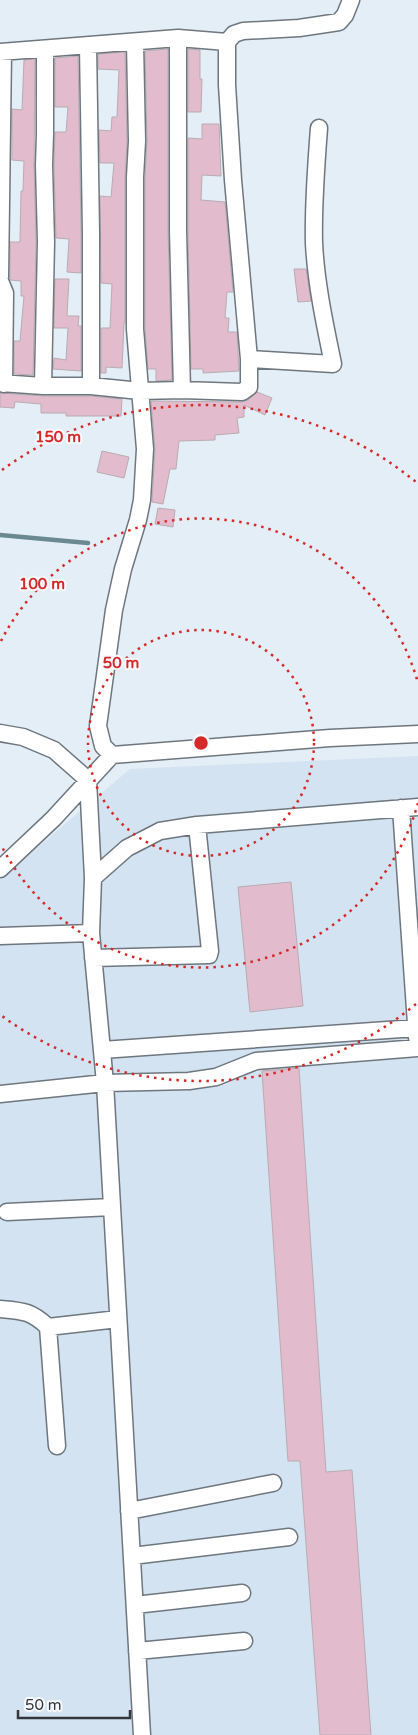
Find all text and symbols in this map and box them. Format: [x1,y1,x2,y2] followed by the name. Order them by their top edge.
[35,428,81,446] text: 150 m
[19,575,65,593] text: 100 m
[103,654,139,672] text: 50 m
[192,734,210,752] centre of rings
[18,1688,130,1720] scale bar
[25,1696,62,1714] text: 50 m

